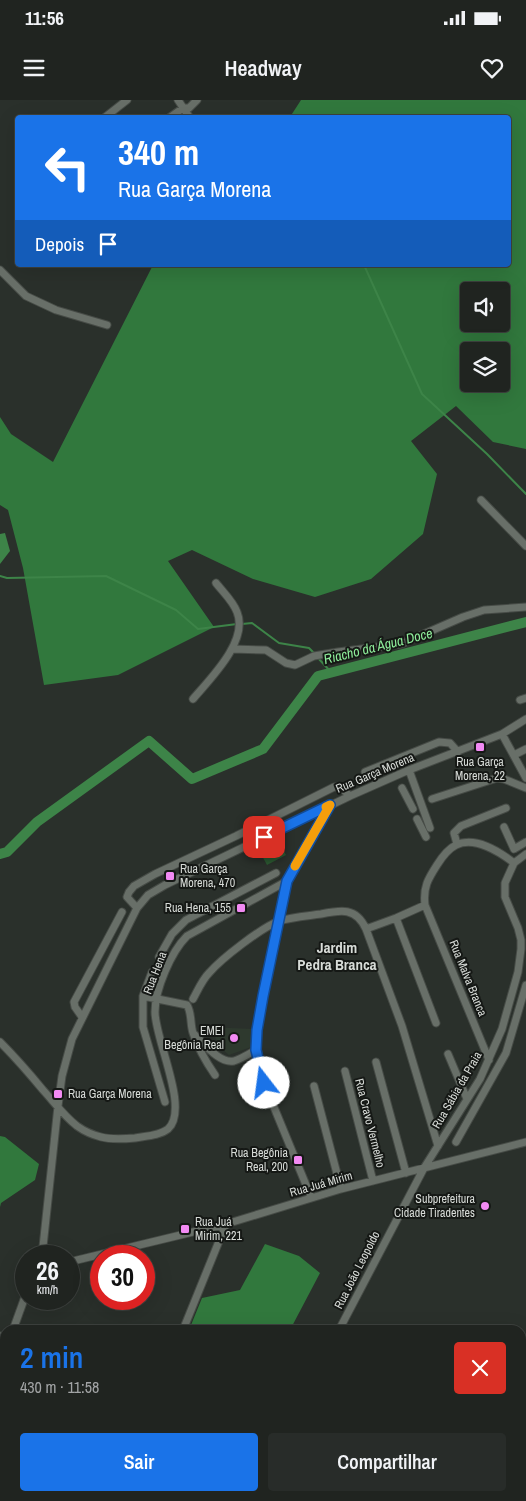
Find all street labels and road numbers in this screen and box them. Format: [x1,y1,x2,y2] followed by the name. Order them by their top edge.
[333,749,417,797] street label: Rua Garça Morena
[445,937,491,1019] street label: Rua Malva Branca
[140,949,171,997] street label: Rua Hena
[428,1048,486,1131] street label: Rua Sábia da Praia
[351,1077,389,1169] street label: Rua Cravo Vermelho
[288,1167,354,1201] street label: Rua Juá Mirim
[330,1228,384,1312] street label: Rua João Leopoldo

